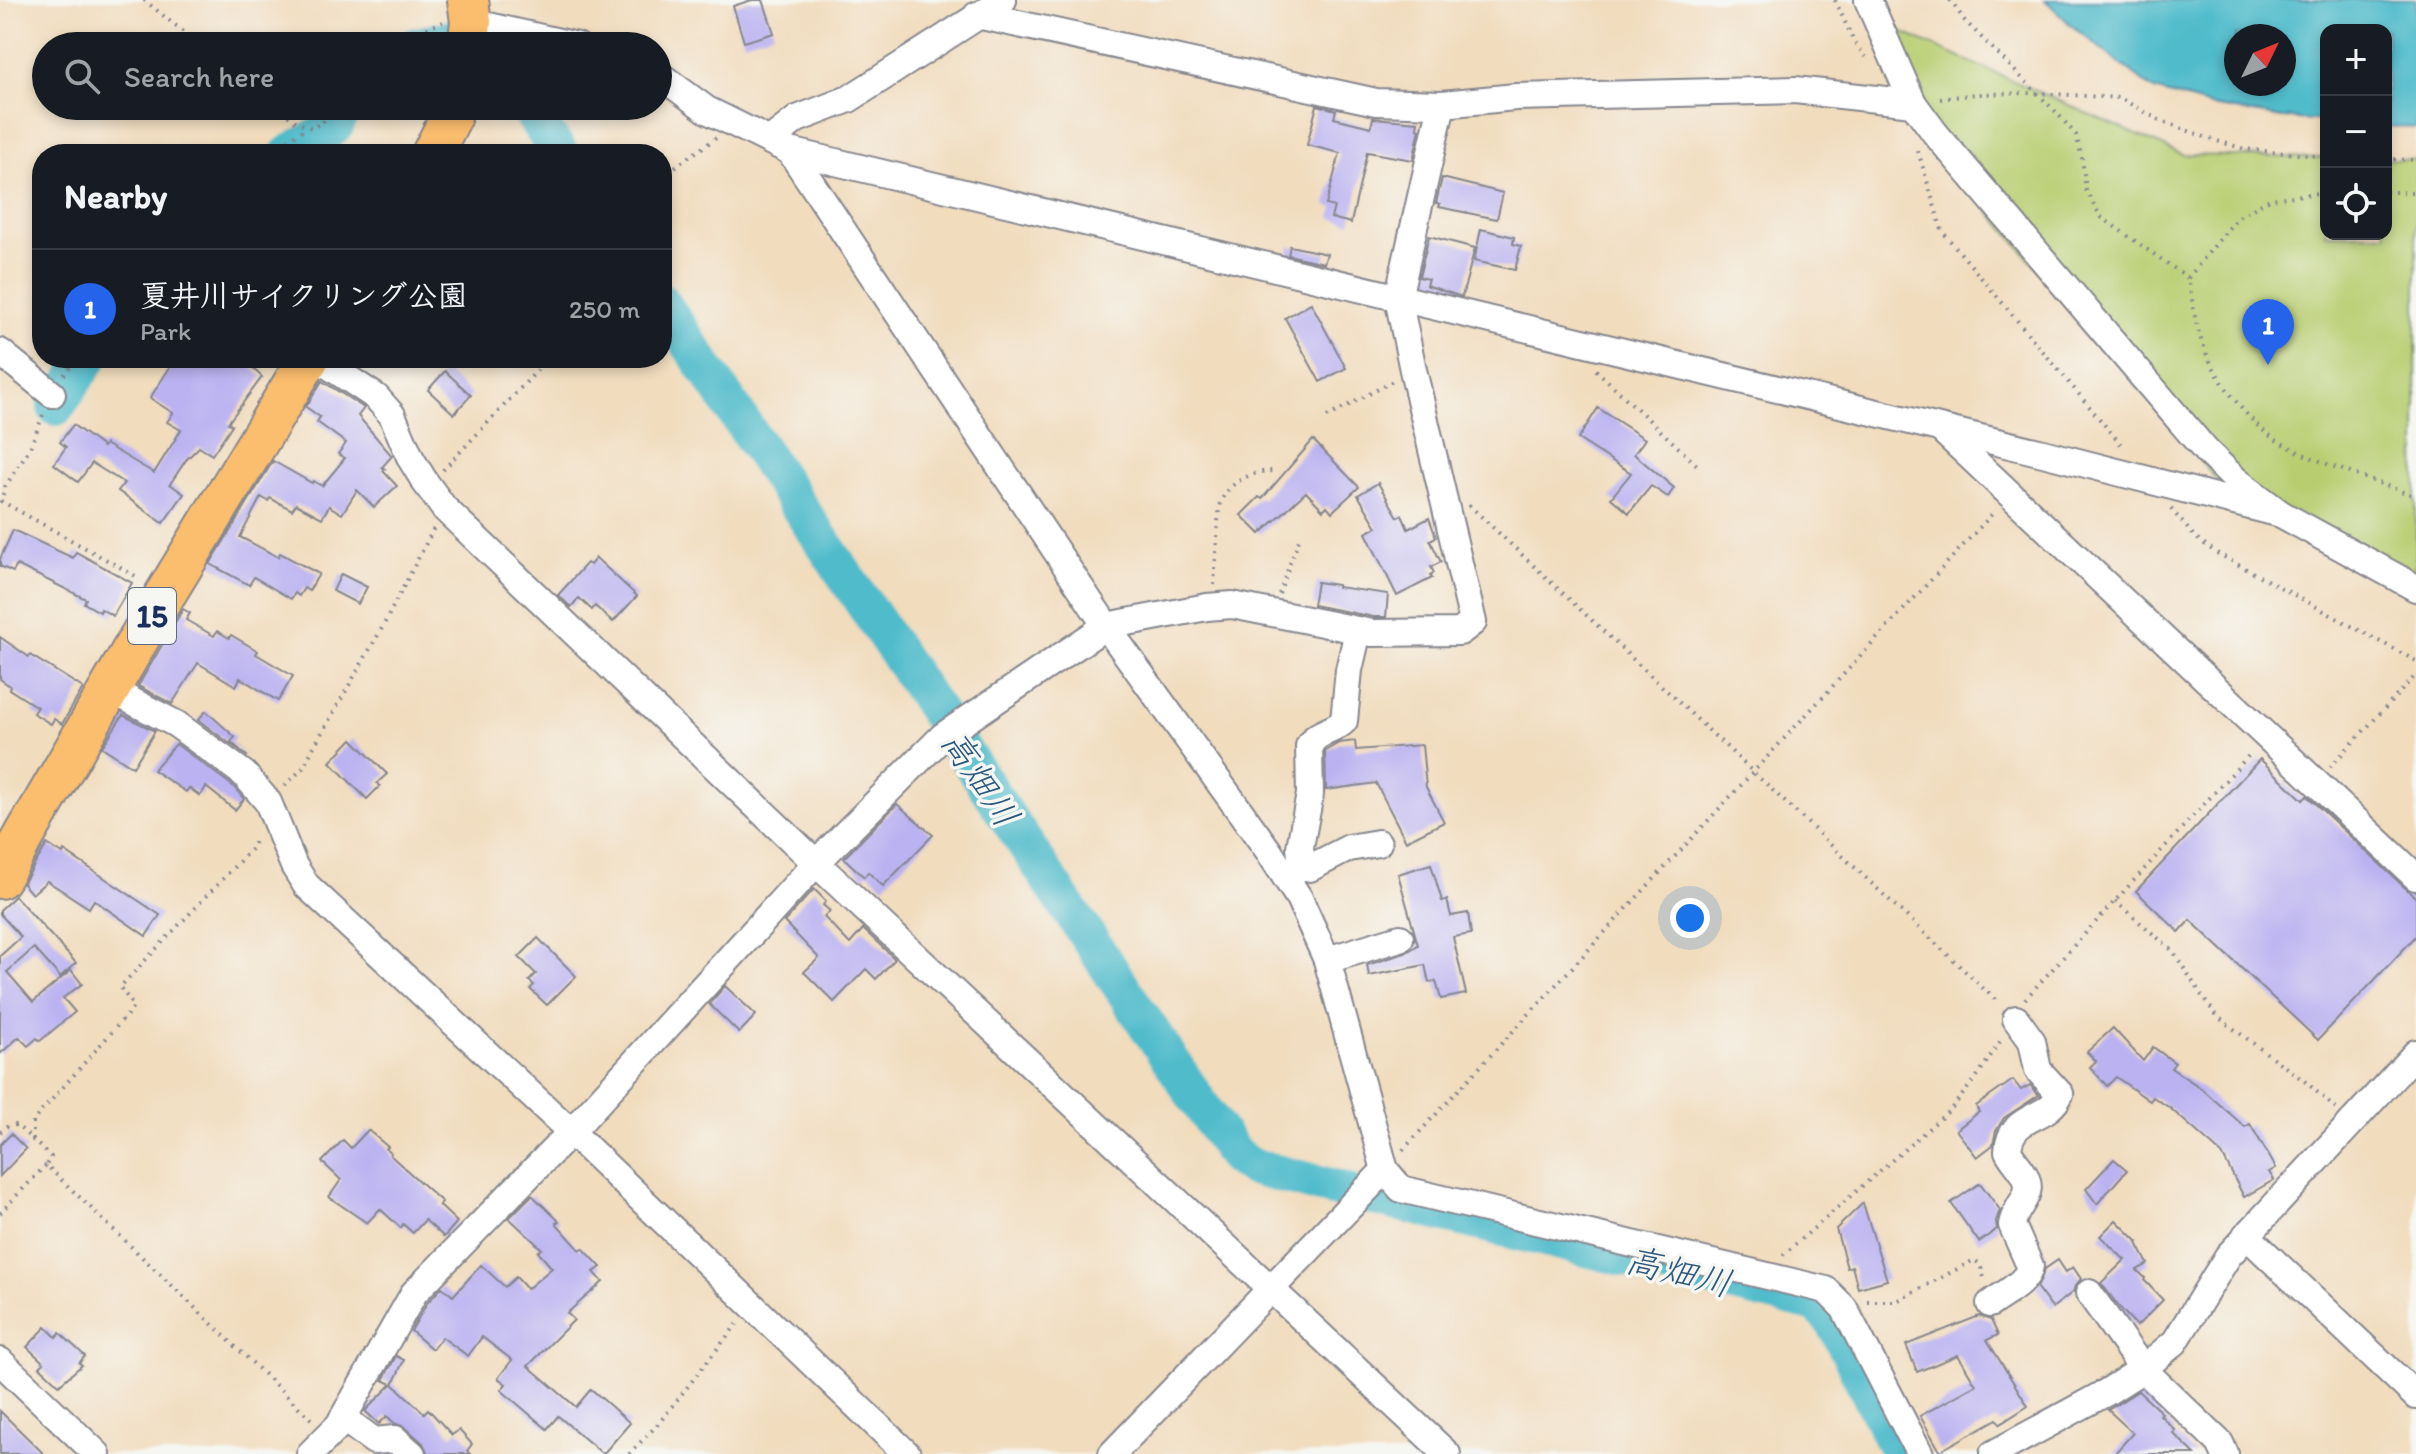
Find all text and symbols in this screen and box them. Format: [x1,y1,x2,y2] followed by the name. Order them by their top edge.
[2224,24,2296,96] north arrow
[2320,24,2392,240] map controls
[2320,24,2392,96] button: +
[32,32,672,120] search box
[60,54,104,98] icon: search
[124,58,274,95] text: Search here
[2320,96,2392,168] button: −
[2320,168,2392,240] button: locate
[64,176,167,217] text: Nearby
[140,277,468,314] text: 夏井川サイクリング公園
[84,293,96,325] text: 1
[569,293,640,325] text: 250 m
[2242,299,2294,365] pin: 1
[140,315,191,347] text: Park
[128,588,176,644] road number: 15
[933,721,1029,835] water label: 高畑川
[1670,898,1710,938] your location
[1621,1238,1736,1305] water label: 高畑川

